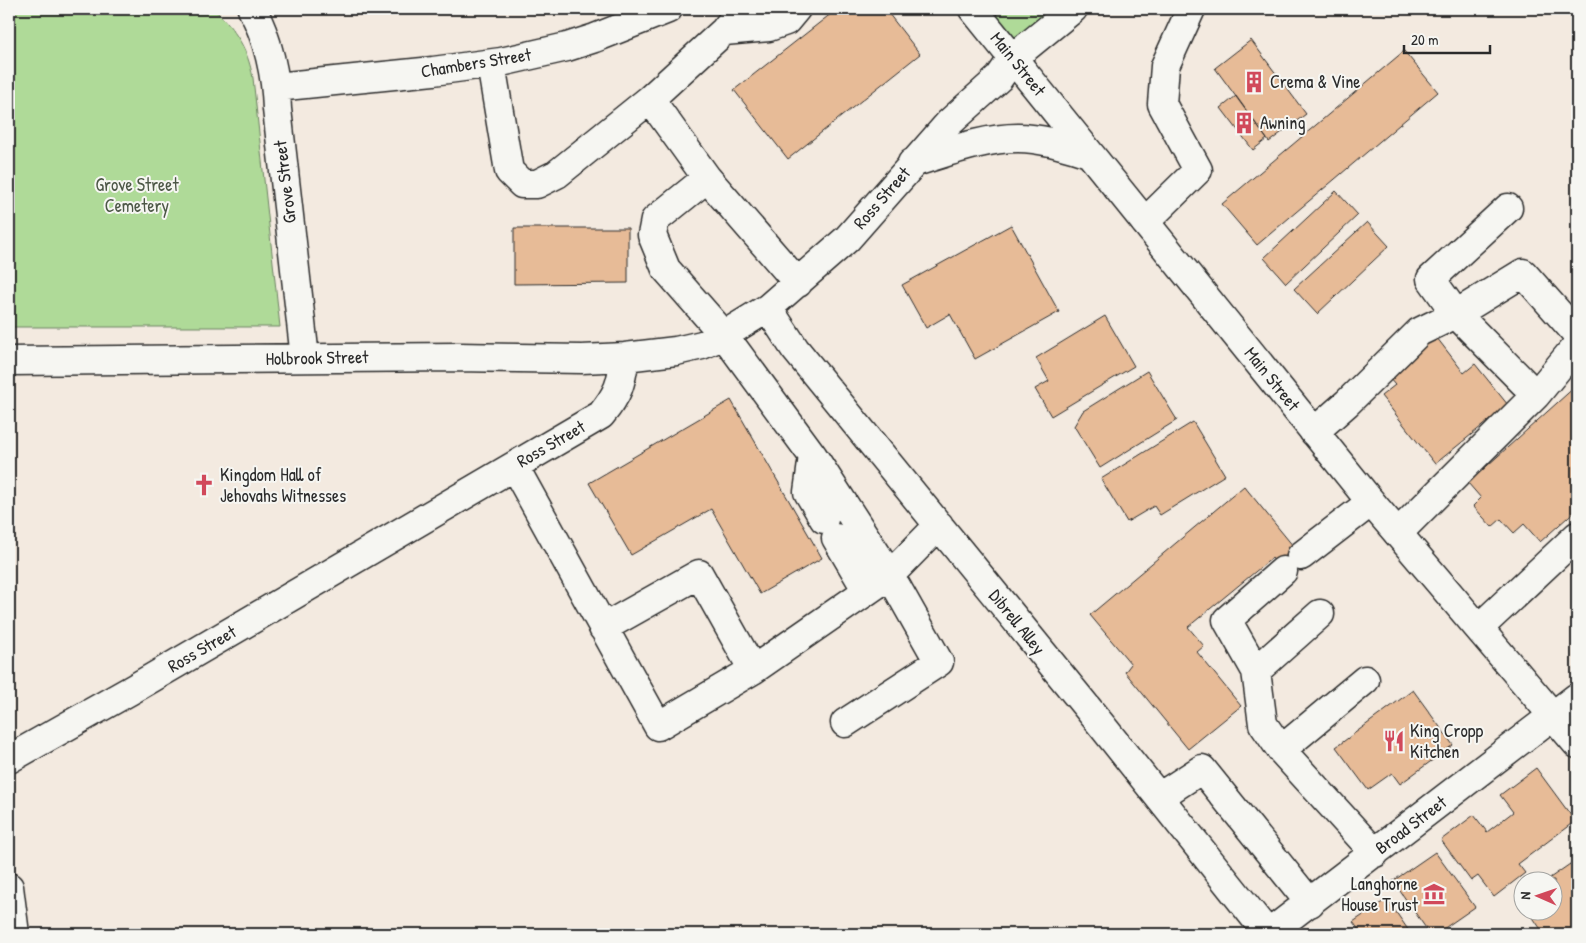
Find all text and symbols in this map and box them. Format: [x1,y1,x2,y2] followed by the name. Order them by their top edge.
[1404,22,1490,54] scale bar
[985,26,1053,102] street label: Main Street
[1411,29,1438,50] text: 20 m
[419,41,534,84] street label: Chambers Street
[1241,69,1267,95] building icon: Crema & Vine
[1270,69,1361,94] place label: Crema & Vine
[1231,110,1257,136] building icon: Awning
[1260,110,1305,135] place label: Awning
[267,138,302,225] street label: Grove Street
[847,160,916,234] street label: Ross Street
[95,172,179,218] park label: Grove Street Cemetery
[1239,341,1307,417] street label: Main Street
[265,344,369,371] street label: Holbrook Street
[512,414,590,473] street label: Ross Street
[220,462,346,508] place label: Kingdom Hall of Jehovahs Witnesses
[191,472,217,498] church icon: Kingdom Hall of Jehovahs Witnesses
[983,584,1052,660] street label: Dibrell Alley
[163,619,241,678] street label: Ross Street
[1410,718,1483,764] place label: King Cropp Kitchen
[1381,728,1407,754] restaurant icon: King Cropp Kitchen
[1370,789,1452,860] street label: Broad Street
[1514,870,1564,920] north arrow
[1341,871,1419,917] place label: Langhorne House Trust
[1421,881,1447,907] museum icon: Langhorne House Trust
[1515,891,1534,900] text: N

